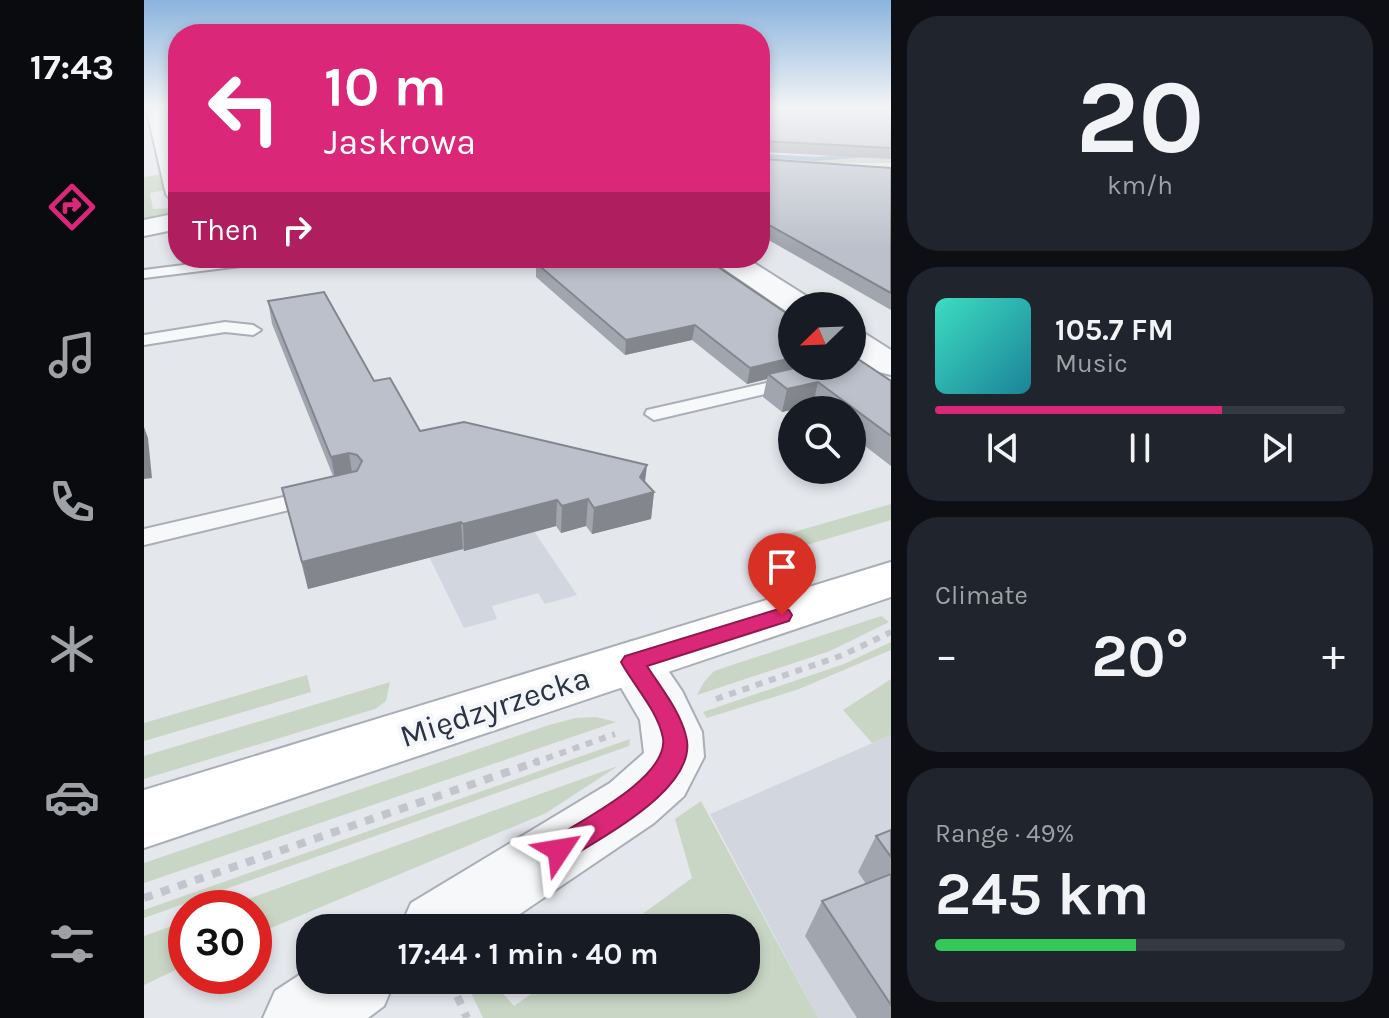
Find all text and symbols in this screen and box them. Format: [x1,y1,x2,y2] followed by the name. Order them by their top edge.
[30,46,114,88] text: 17:43
[324,54,447,119] text: 10 m
[192,56,296,160] icon: left
[1076,57,1204,178] text: 20
[324,121,476,163] text: Jaskrowa
[1107,170,1173,201] text: km/h
[44,179,100,235] icon: directions
[275,208,319,252] icon: right
[192,212,259,248] text: Then
[778,292,866,380] north arrow
[778,292,866,484] map controls
[1055,312,1174,348] text: 105.7 FM
[44,327,100,383] icon: music
[1055,348,1128,379] text: Music
[778,396,866,484] button: search
[981,426,1025,470] icon: previous
[1118,426,1162,470] icon: pause
[1255,426,1299,470] icon: next
[44,474,100,530] icon: phone
[748,533,816,615] pin
[760,545,804,589] icon: arrive
[935,580,1028,611] text: Climate
[44,621,100,677] icon: climate
[1091,621,1189,691] text: 20°
[935,630,958,681] text: −
[1322,630,1345,681] text: +
[395,659,595,755] street label: Międzyrzecka
[44,769,100,825] icon: car
[517,808,601,892] position arrow
[935,818,1074,849] text: Range · 49%
[935,859,1150,929] text: 245 km
[168,890,272,994] speed limit sign: 30
[44,916,100,972] icon: filters
[398,936,658,972] text: 17:44 · 1 min · 40 m

